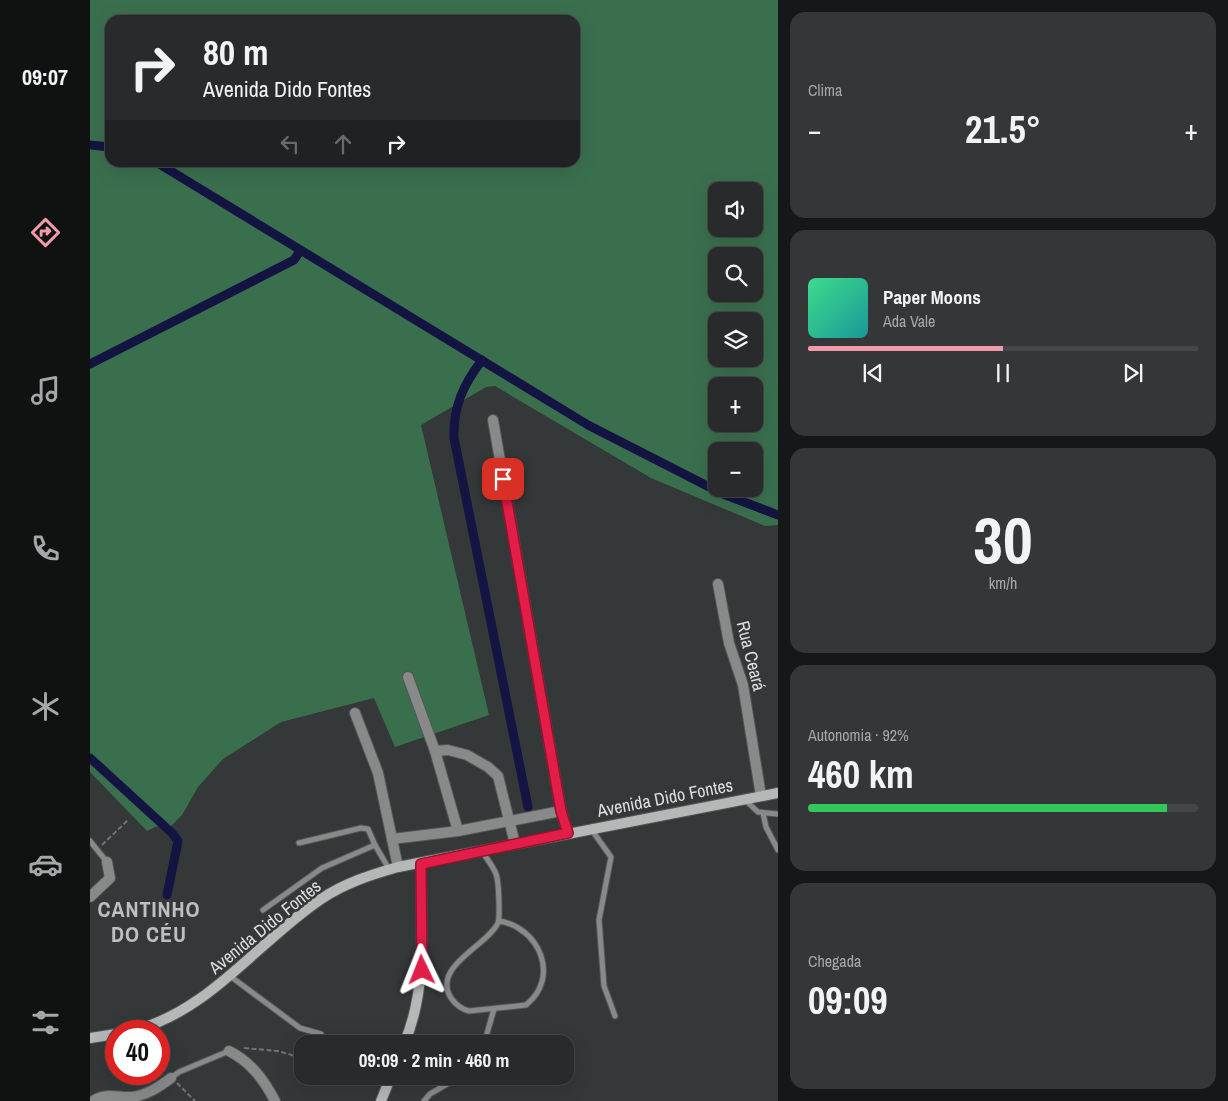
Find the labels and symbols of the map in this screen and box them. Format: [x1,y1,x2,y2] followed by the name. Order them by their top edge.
[482,458,524,500] pin
[731,618,772,694] street label: Rua Ceará
[594,772,735,823] street label: Avenida Dido Fontes
[203,874,326,980] street label: Avenida Dido Fontes
[97,894,201,949] district label: CANTINHO DO CÉU
[395,943,447,995] position arrow
[105,1020,170,1085] speed limit sign: 40

